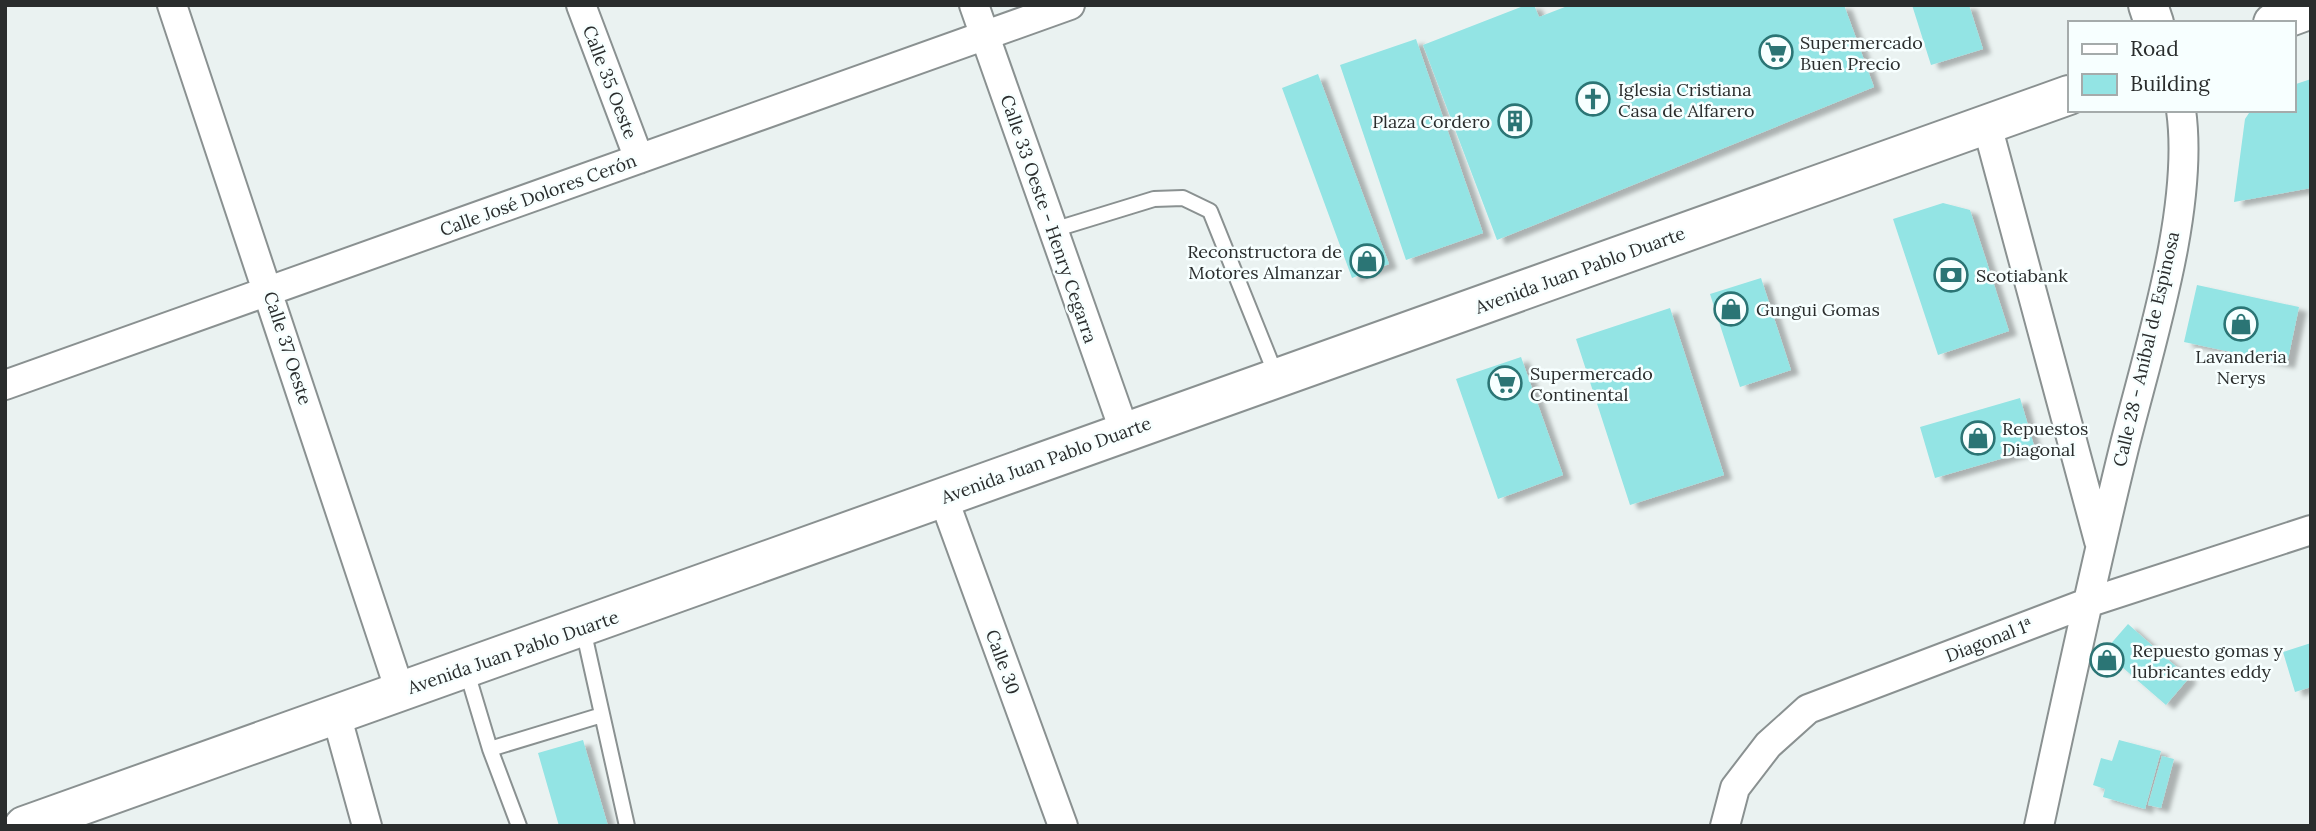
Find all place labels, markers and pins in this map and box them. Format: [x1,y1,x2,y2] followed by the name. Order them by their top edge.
[1800,31,1923,75] place label: Supermercado Buen Precio
[1757,33,1795,71] supermarket icon: Supermercado Buen Precio
[1618,78,1755,122] place label: Iglesia Cristiana Casa de Alfarero
[1574,80,1612,118] church icon: Iglesia Cristiana Casa de Alfarero
[1496,102,1534,140] building icon: Plaza Cordero
[1372,110,1490,133] place label: Plaza Cordero
[1187,240,1342,284] place label: Reconstructora de Motores Almanzar
[1348,242,1386,280] shop icon: Reconstructora de Motores Almanzar
[1932,256,1970,294] bank icon: Scotiabank
[1976,264,2068,287] place label: Scotiabank
[1712,290,1750,328] shop icon: Gungui Gomas
[1756,298,1880,321] place label: Gungui Gomas
[2222,305,2260,343] shop icon: Lavanderia Nerys
[2195,345,2287,389] place label: Lavanderia Nerys
[1530,362,1653,406] place label: Supermercado Continental
[1486,364,1524,402] supermarket icon: Supermercado Continental
[2002,417,2088,461] place label: Repuestos Diagonal
[1959,419,1997,457] shop icon: Repuestos Diagonal
[2132,639,2284,683] place label: Repuesto gomas y lubricantes eddy
[2088,641,2126,679] shop icon: Repuesto gomas y lubricantes eddy

